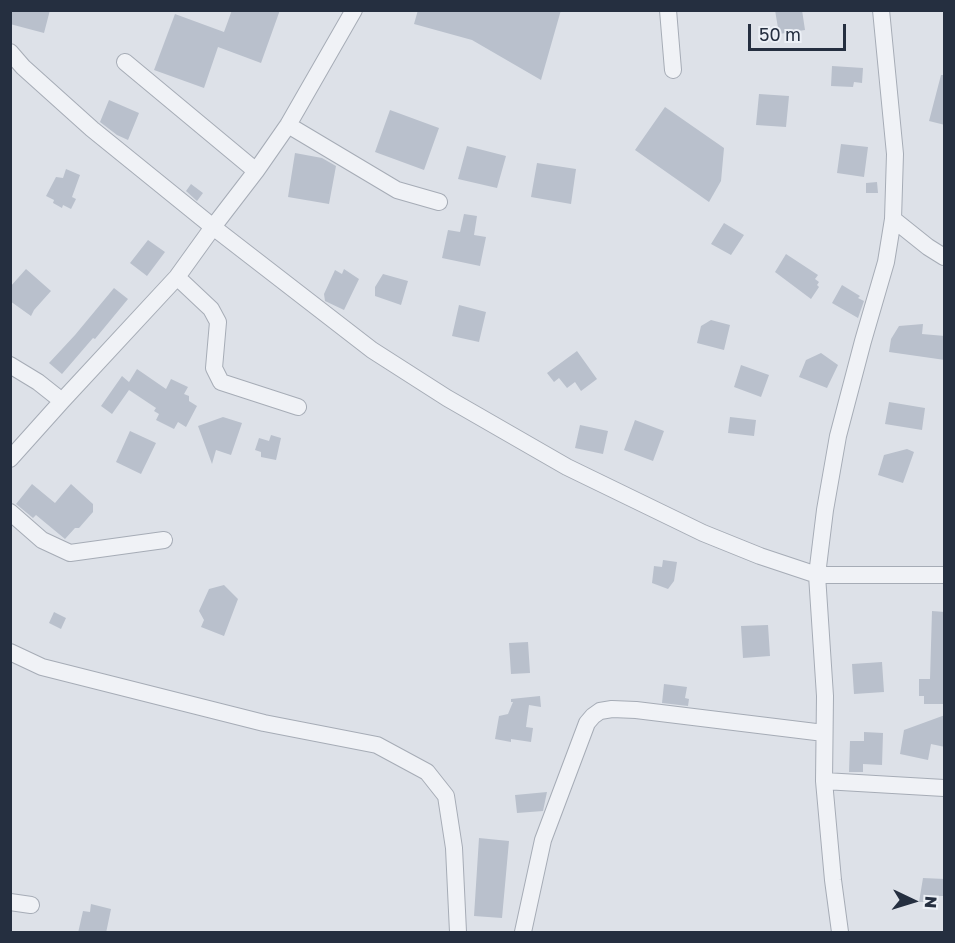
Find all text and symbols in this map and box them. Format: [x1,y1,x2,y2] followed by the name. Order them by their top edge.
[751,12,848,50] scale bar
[759,23,801,45] text: 50 m
[883,871,943,931] north arrow
[921,895,941,909] text: N

